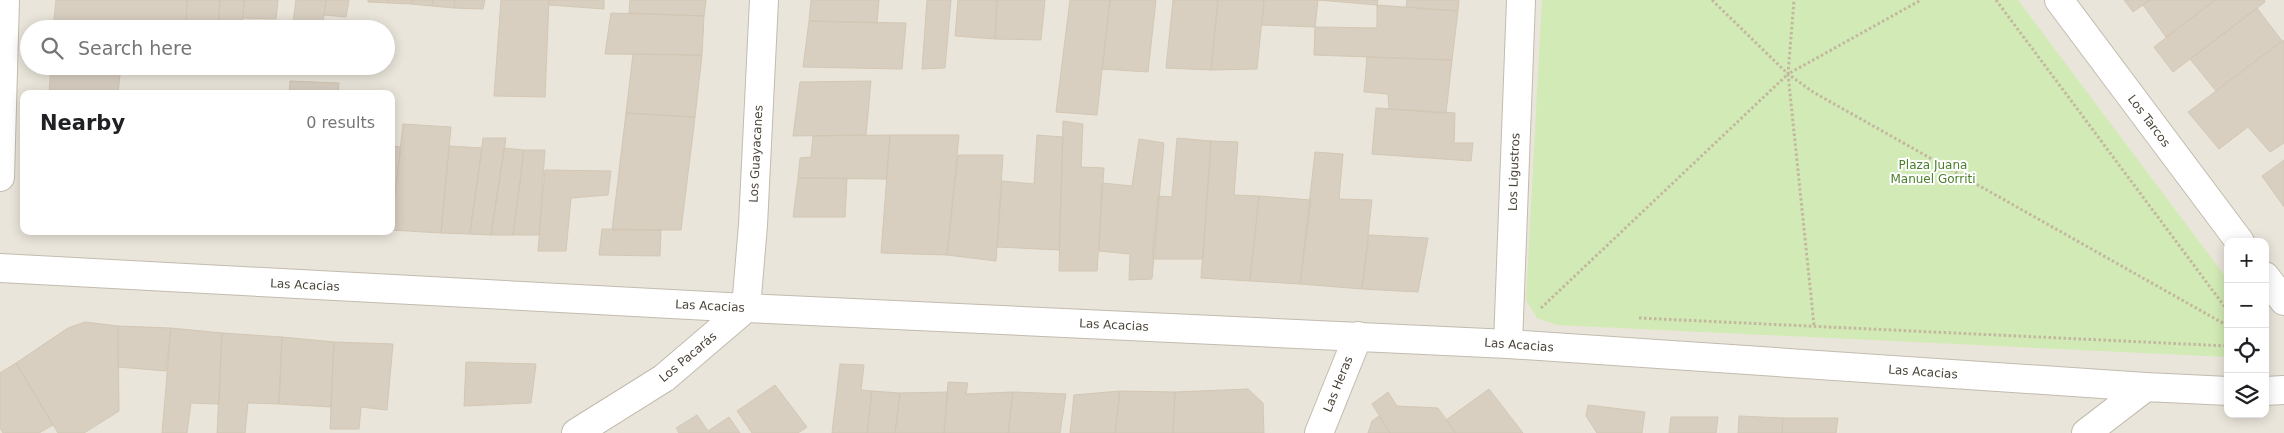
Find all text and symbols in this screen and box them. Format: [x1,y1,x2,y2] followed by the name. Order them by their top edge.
[20,20,395,75] search box
[38,34,66,62] icon: search
[78,37,192,59] text: Search here
[2125,92,2173,150] street label: Los Tarcos
[746,105,766,203] street label: Los Guayacanes
[40,111,125,135] text: Nearby
[306,113,375,132] text: 0 results
[1506,133,1522,211] street label: Los Ligustros
[1890,158,1976,186] park label: Plaza Juana Manuel Gorriti
[2224,238,2269,418] map controls
[2224,238,2269,283] button: +
[270,276,340,294] street label: Las Acacias
[2224,283,2269,328] button: −
[675,297,745,315] street label: Las Acacias
[1079,316,1149,334] street label: Las Acacias
[2224,328,2269,373] button: locate
[657,329,719,385] street label: Los Pacarás
[1484,336,1554,354] street label: Las Acacias
[1320,354,1356,414] street label: Las Heras
[1888,363,1958,381] street label: Las Acacias
[2224,373,2269,418] button: layers

